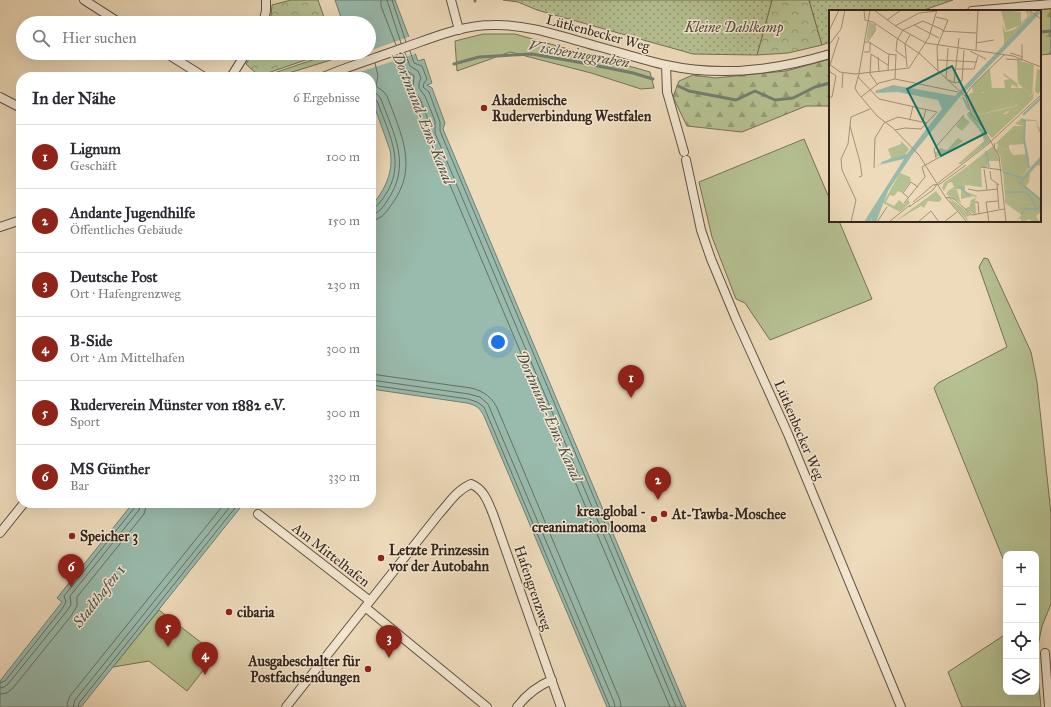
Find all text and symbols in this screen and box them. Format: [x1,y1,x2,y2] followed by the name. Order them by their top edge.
[829,10,1041,222] inset map
[544,11,652,55] street label: Lütkenbecker Weg
[16,16,376,60] search box
[684,19,784,37] park label: Kleine Dahlkamp
[30,27,52,49] icon: search
[62,29,137,47] text: Hier suchen
[527,36,631,72] water label: Vischeringgraben
[388,49,459,189] water label: Dortmund-Ems-Kanal
[32,88,116,109] text: In der Nähe
[293,90,360,106] text: 6 Ergebnisse
[491,92,652,126] place label: Akademische Ruderverbindung Westfalen
[479,103,489,113] marker: Akademische Ruderverbindung Westfalen
[70,140,121,158] text: Lignum
[42,149,48,165] text: 1
[326,149,360,165] text: 100 m
[70,158,117,174] text: Geschäft
[70,204,195,222] text: Andante Jugendhilfe
[42,213,48,229] text: 2
[328,213,360,229] text: 150 m
[70,222,183,238] text: Öffentliches Gebäude
[70,268,158,286] text: Deutsche Post
[42,277,48,293] text: 3
[327,277,360,293] text: 230 m
[70,286,180,302] text: Ort · Hafengrenzweg
[70,332,113,350] text: B-Side
[488,332,508,352] your location
[41,341,49,357] text: 4
[326,341,360,357] text: 300 m
[512,348,587,486] water label: Dortmund-Ems-Kanal
[70,350,185,366] text: Ort · Am Mittelhafen
[618,365,644,398] pin: 1
[770,378,828,483] street label: Lütkenbecker Weg
[70,396,285,414] text: Ruderverein Münster von 1882 e.V.
[42,405,48,421] text: 5
[326,405,360,421] text: 300 m
[70,414,100,430] text: Sport
[70,460,150,478] text: MS Günther
[645,467,671,500] pin: 2
[42,469,48,485] text: 6
[328,469,360,485] text: 330 m
[70,478,89,494] text: Bar
[532,503,647,536] place label: krea.global - creanimation looma
[671,506,786,523] place label: At-Tawba-Moschee
[659,509,669,519] marker: At-Tawba-Moschee
[649,514,659,524] marker: krea.global - creanimation looma
[288,519,373,591] street label: Am Mittelhafen
[80,528,138,546] place label: Speicher 3
[67,531,77,541] marker: Speicher 3
[388,542,489,575] place label: Letzte Prinzessin vor der Autobahn
[510,543,556,633] street label: Hafengrenzweg
[1003,551,1039,695] map controls
[1003,551,1039,587] button: +
[376,553,386,563] marker: Letzte Prinzessin vor der Autobahn
[58,554,84,587] pin: 6
[68,561,129,632] water label: Stadthafen 1
[1003,587,1039,623] button: −
[237,604,276,621] place label: cibaria
[224,607,234,617] marker: cibaria
[155,614,181,647] pin: 5
[1003,623,1039,659] button: locate
[376,625,402,658] pin: 3
[192,642,218,675] pin: 4
[247,653,361,687] place label: Ausgabeschalter für Postfachsendungen
[1003,659,1039,695] button: layers
[363,664,373,674] marker: Ausgabeschalter für Postfachsendungen

